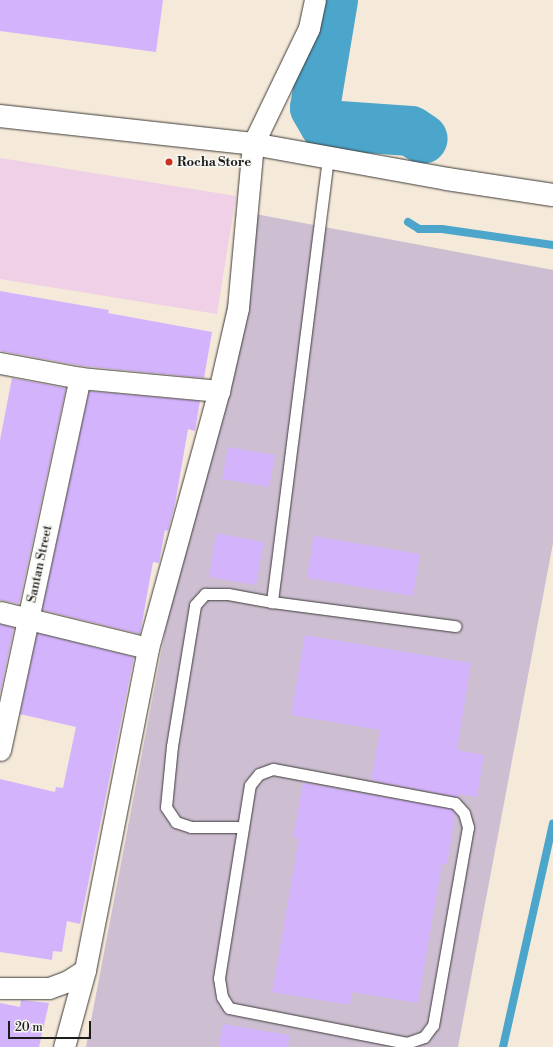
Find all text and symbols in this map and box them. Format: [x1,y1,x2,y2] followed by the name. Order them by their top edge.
[177,154,251,170] place label: Rocha Store
[164,157,174,167] marker: Rocha Store
[24,524,56,604] street label: Santan Street
[10,1013,93,1039] scale bar
[15,1020,43,1035] text: 20 m

